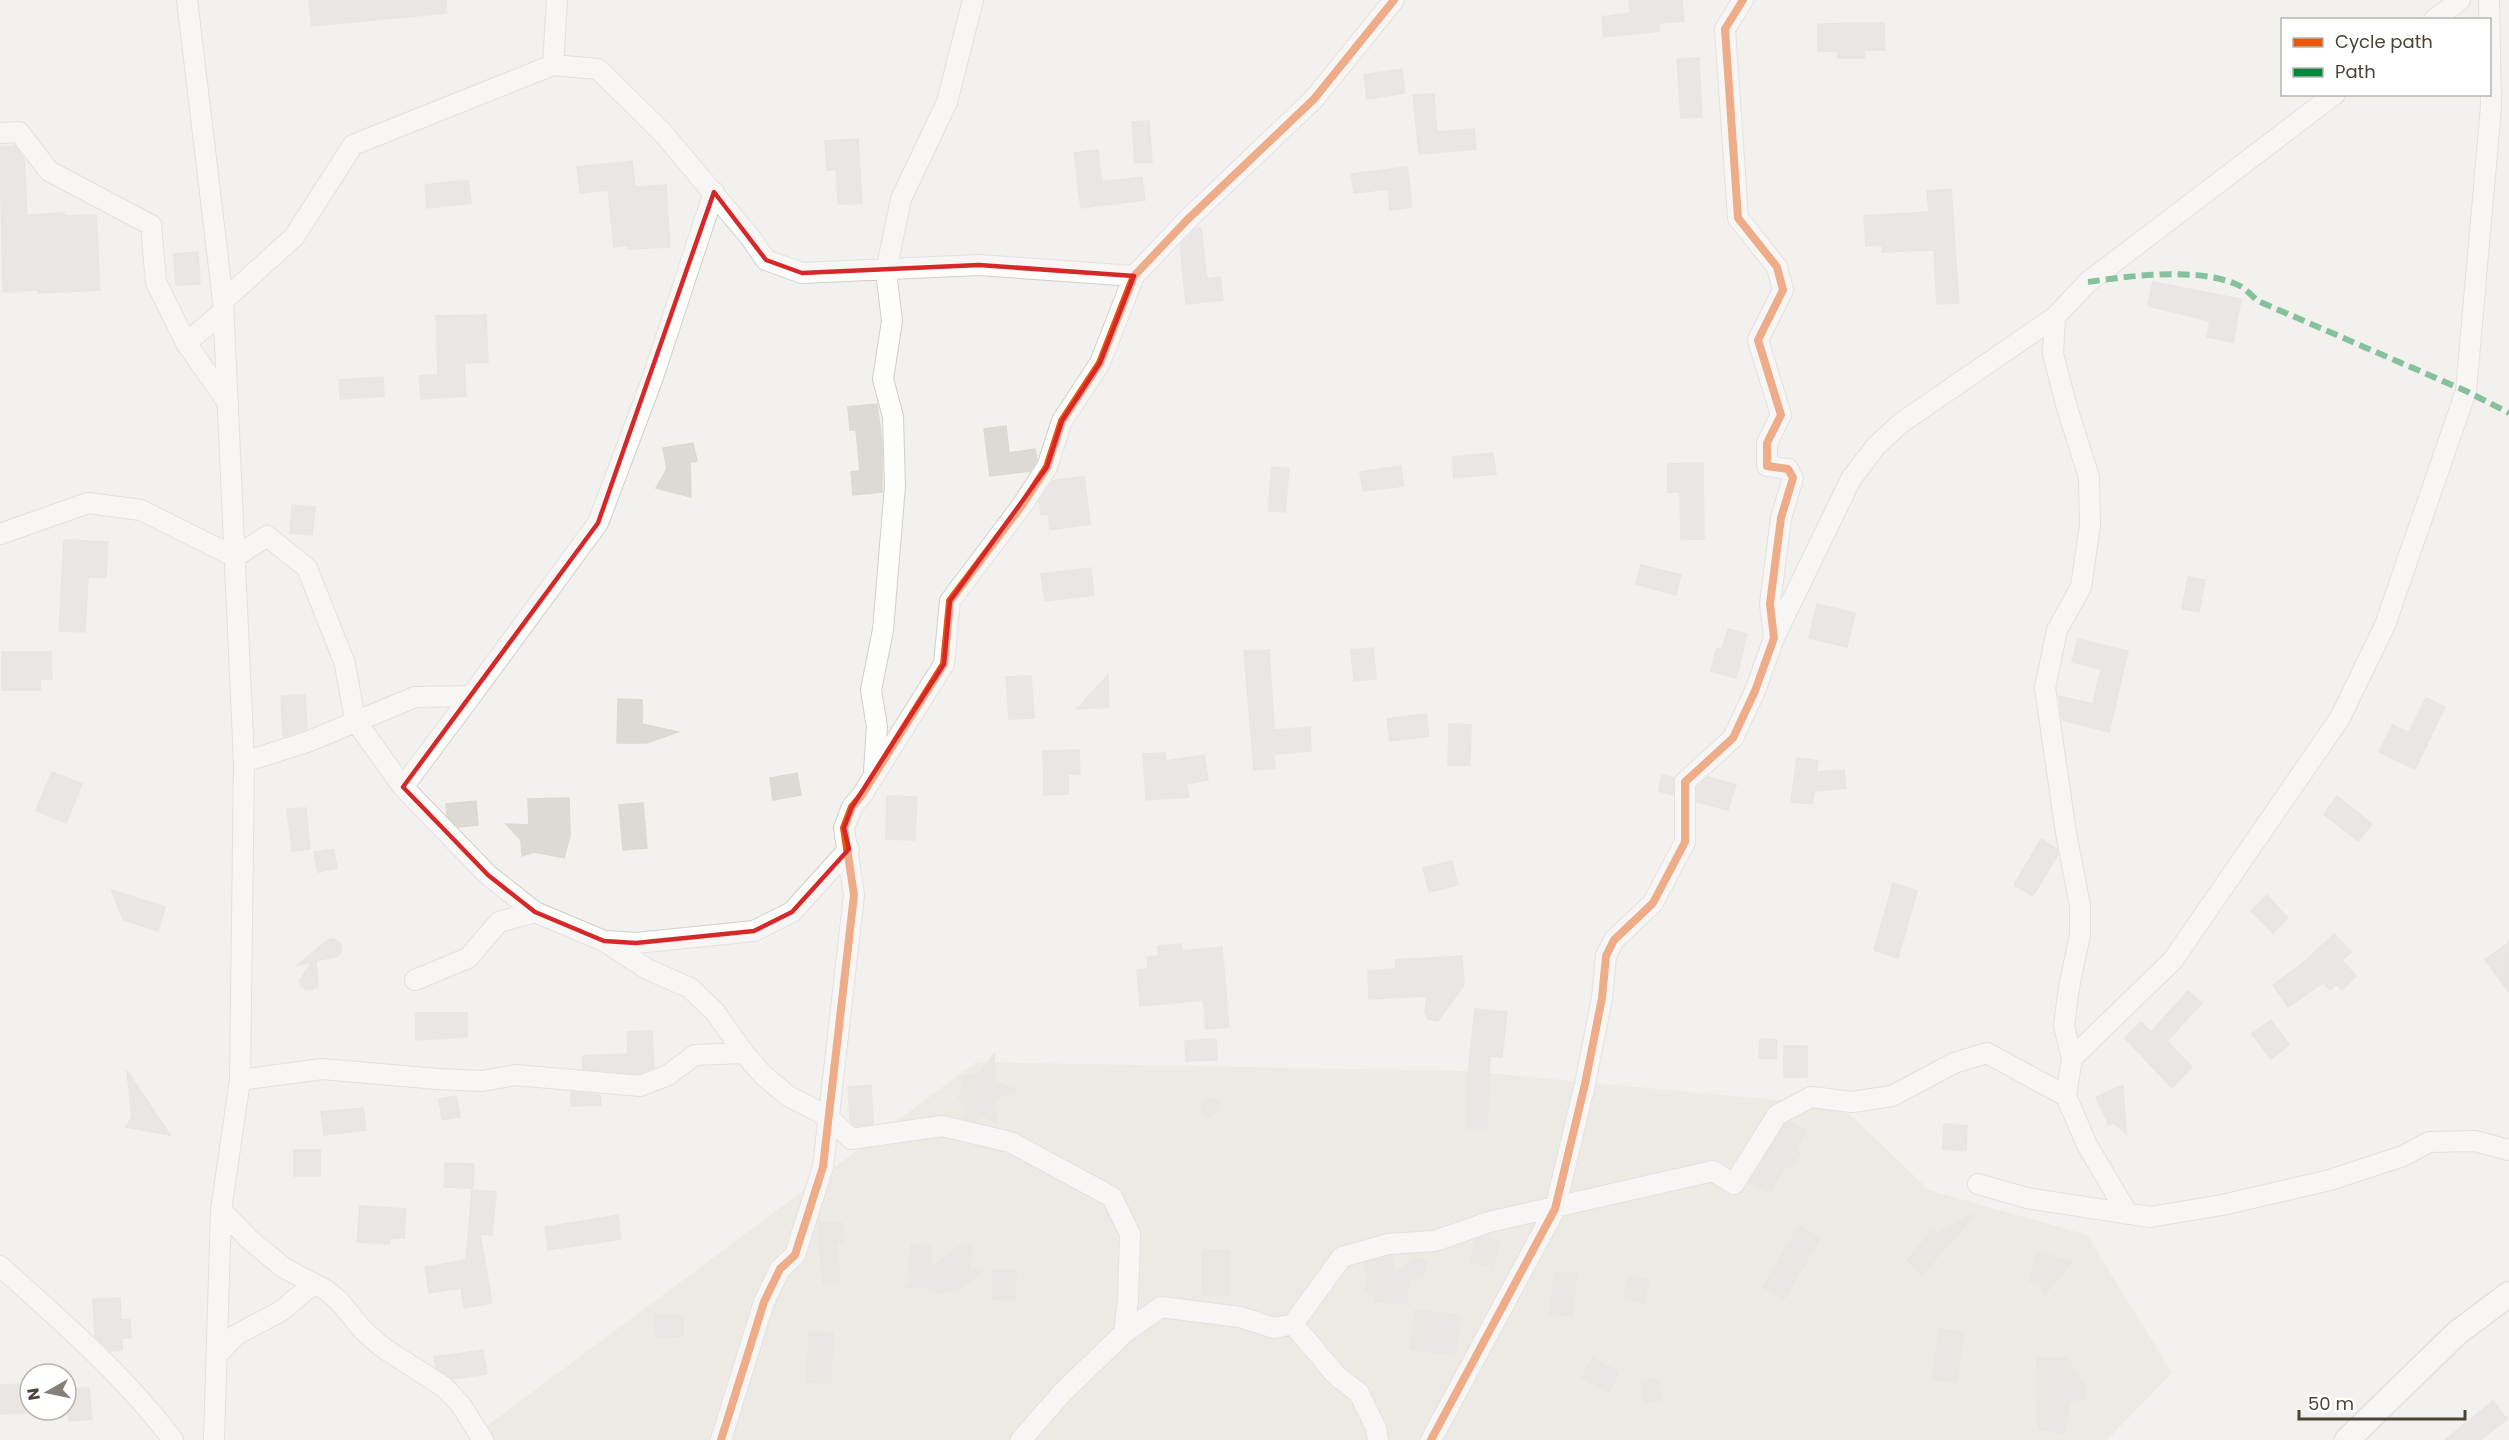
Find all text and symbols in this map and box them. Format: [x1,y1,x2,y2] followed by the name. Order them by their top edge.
[2281,18,2491,96] legend
[2335,29,2433,54] text: Cycle path
[2335,59,2376,84] text: Path
[18,1362,78,1422] north arrow
[2299,1383,2466,1421] scale bar
[21,1387,46,1402] text: N
[2308,1391,2354,1416] text: 50 m

